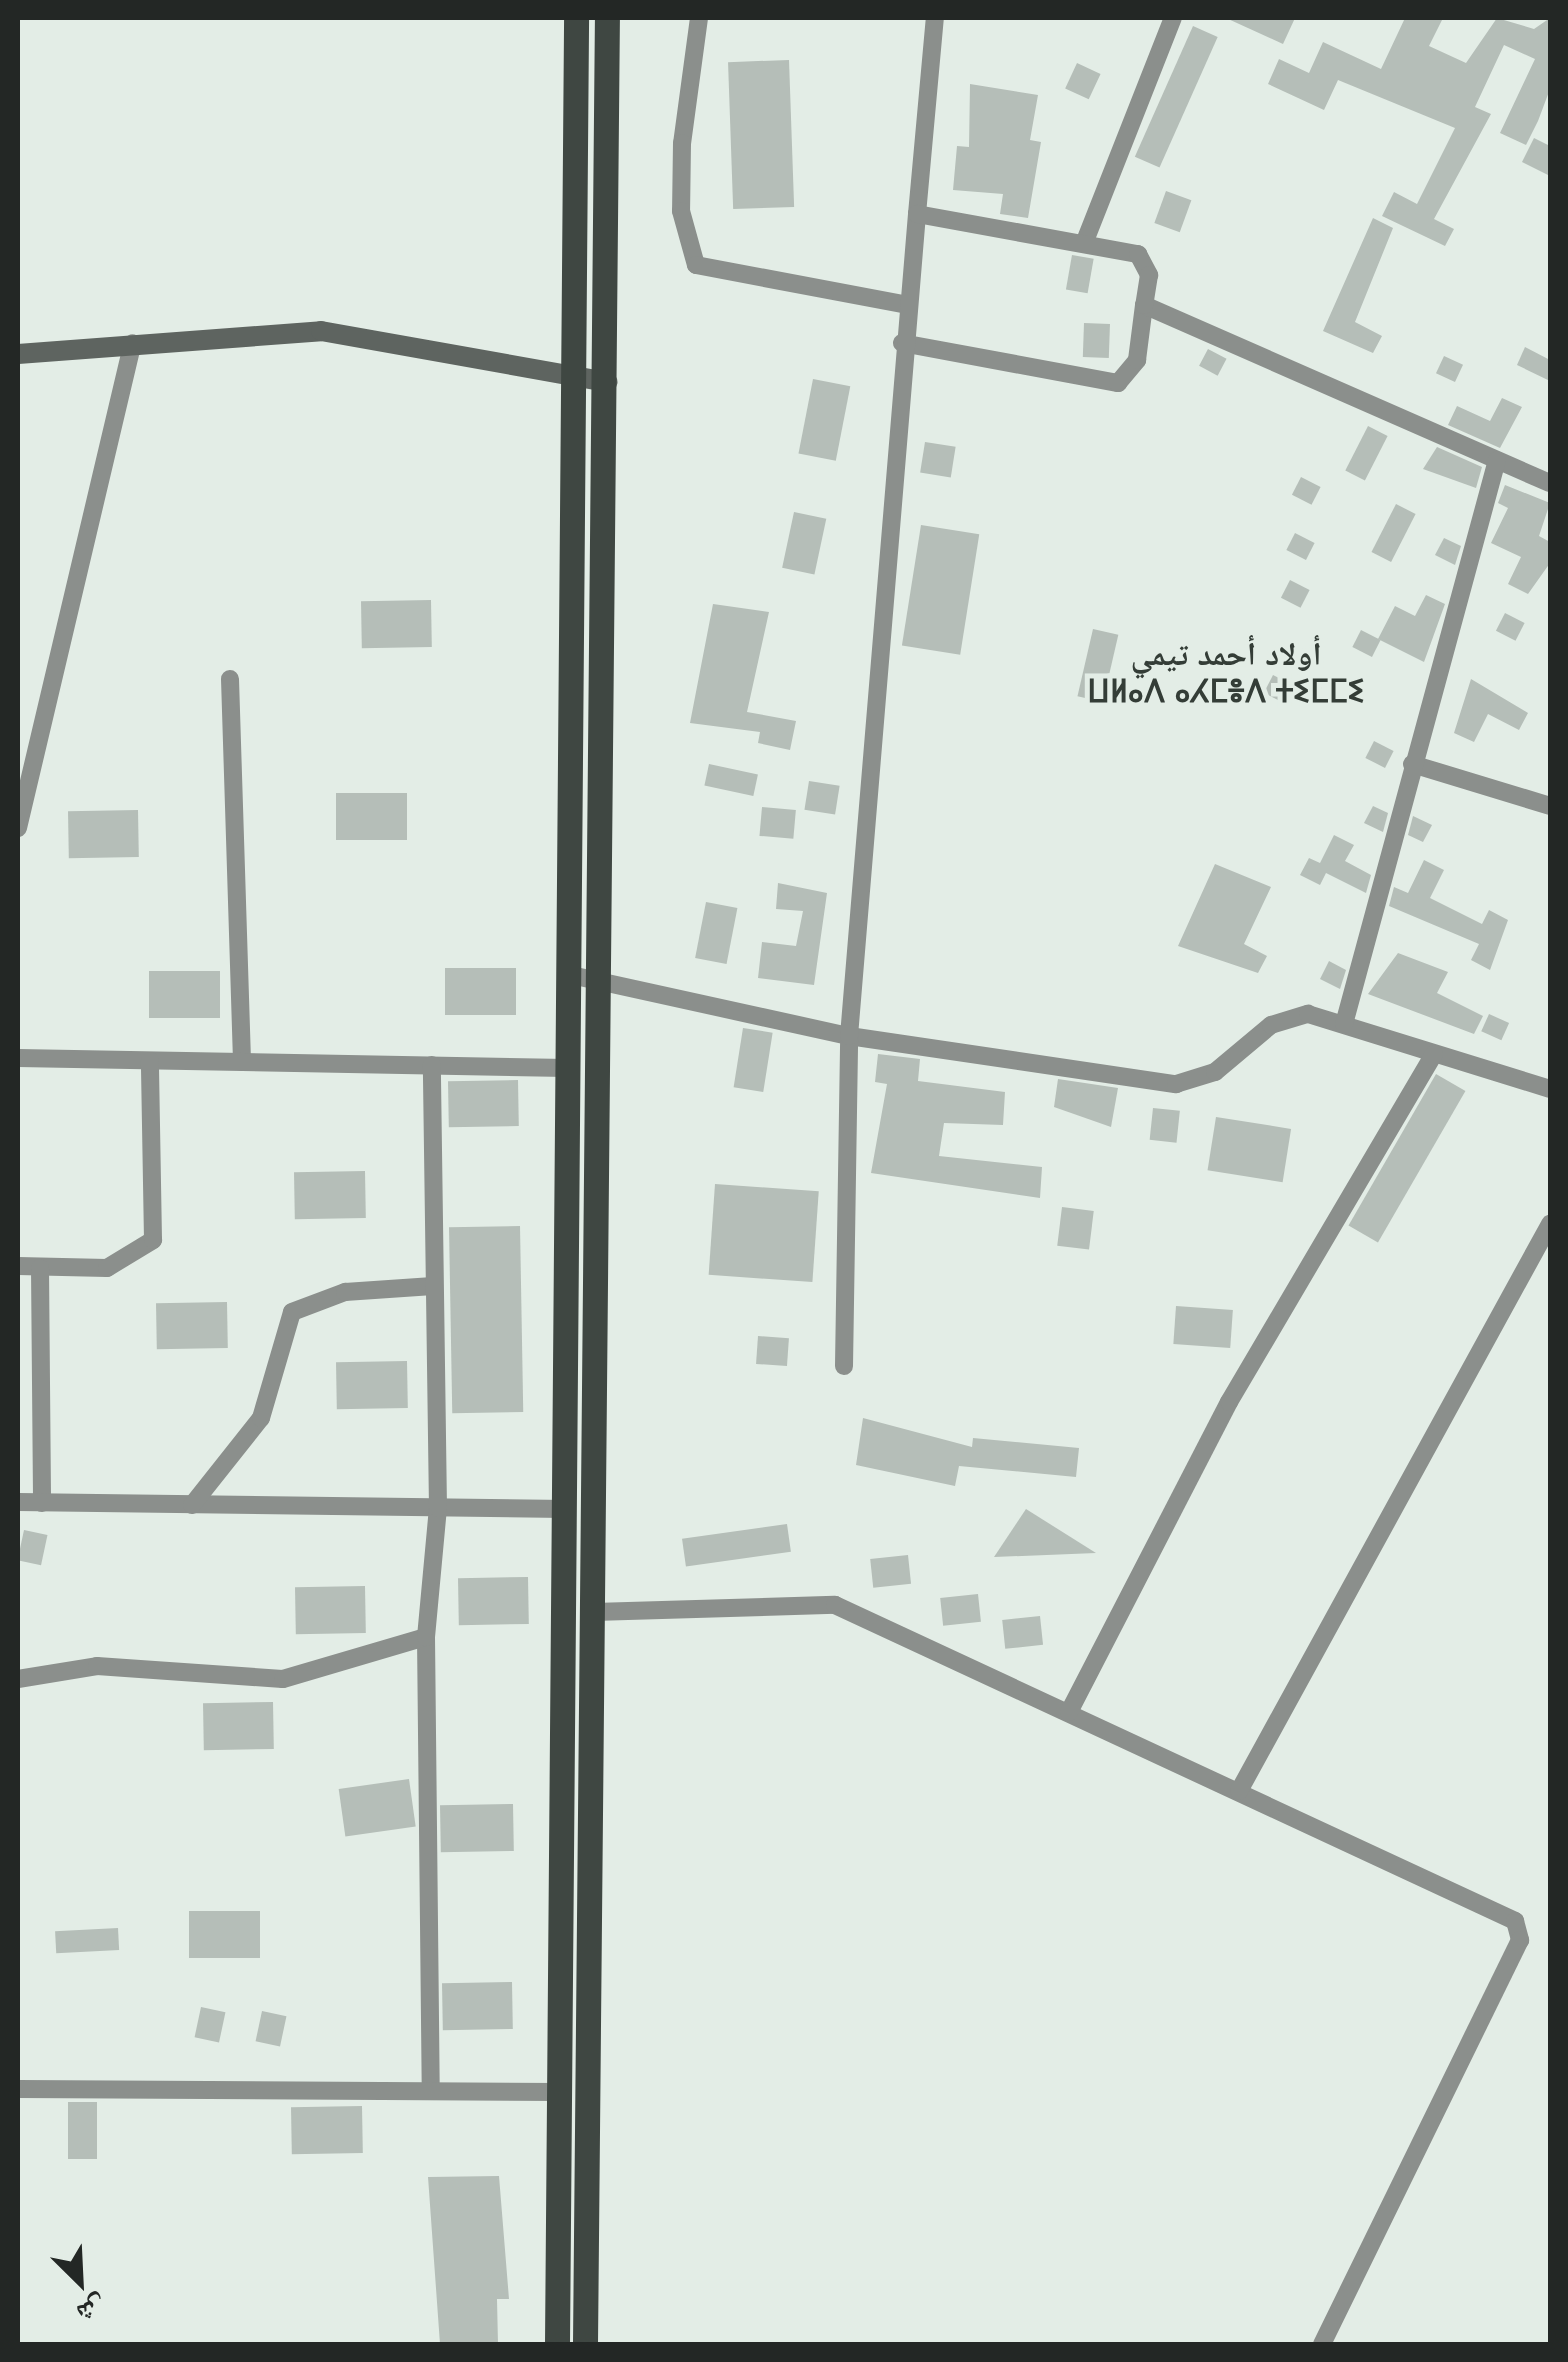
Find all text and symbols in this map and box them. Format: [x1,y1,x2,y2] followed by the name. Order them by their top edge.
[1087,636,1365,711] district label: أولاد أحمد تيمي ⵡⵍⴰⴷ ⴰⵃⵎⴻⴷ ⵜⵉⵎⵎⵉ
[30,2232,130,2332] north arrow
[72,2289,113,2331] text: ش

